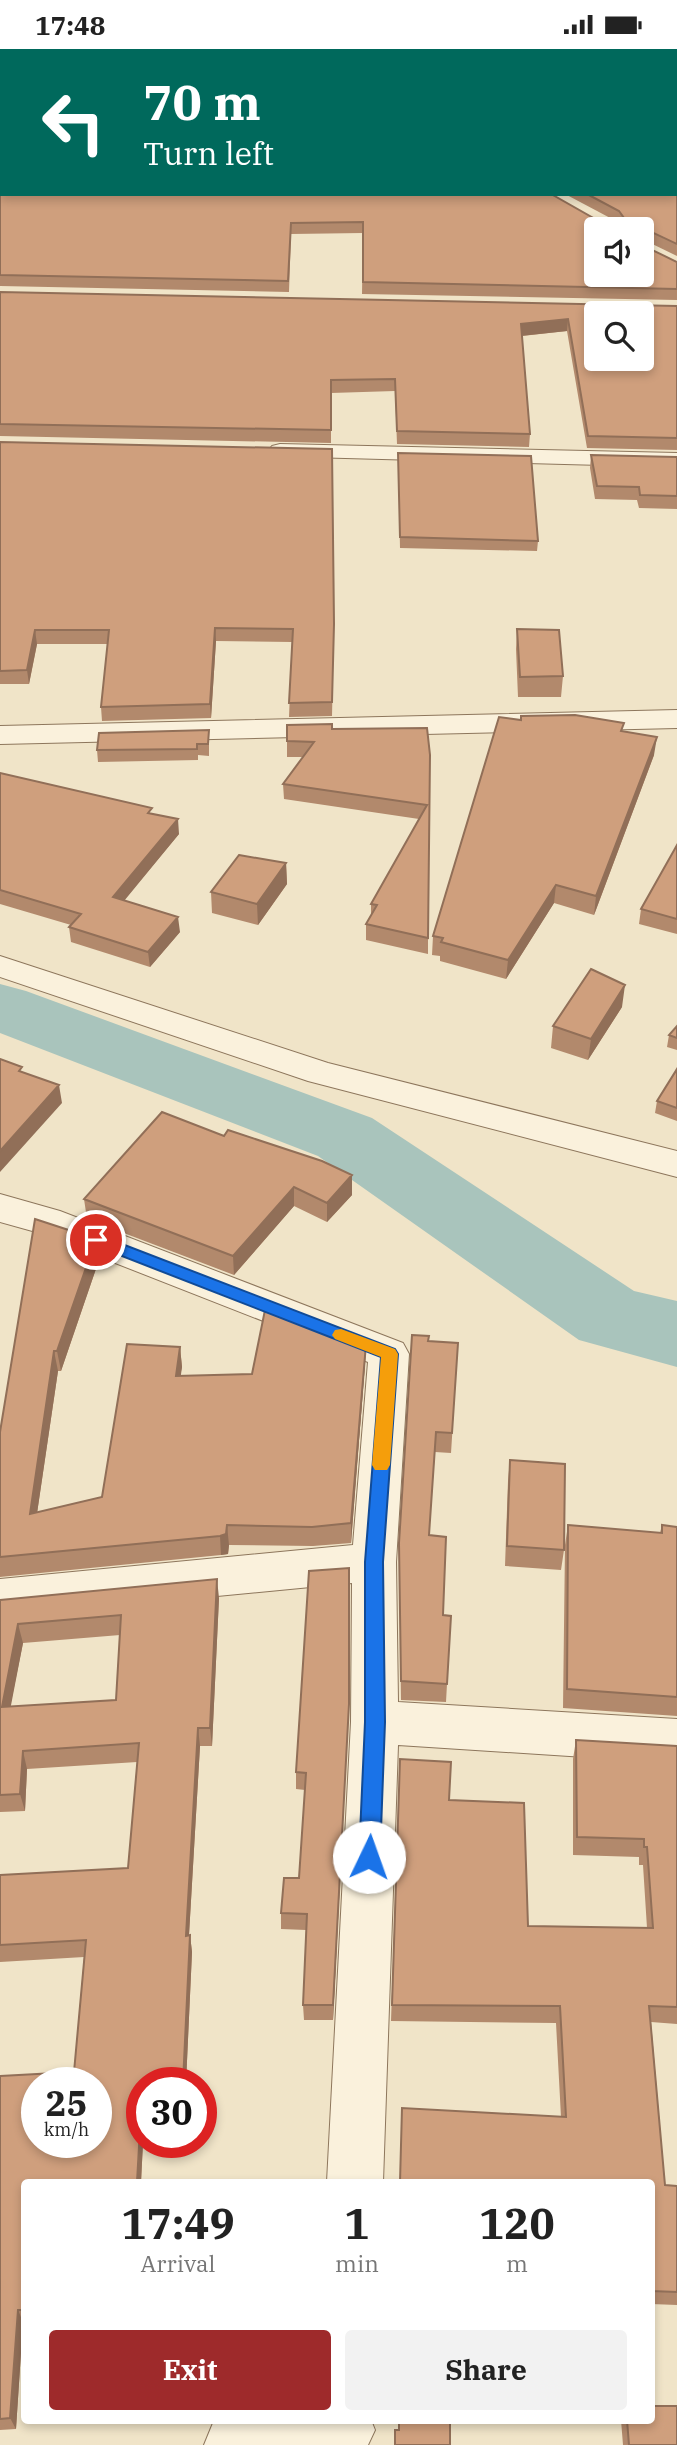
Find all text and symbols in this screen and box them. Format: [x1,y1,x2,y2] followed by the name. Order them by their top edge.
[35,8,105,42] text: 17:48
[143,70,261,133] text: 70 m
[28,77,119,168] icon: left
[143,132,274,174] text: Turn left
[584,217,654,371] map controls
[584,217,654,287] button: sound
[584,301,654,371] button: search
[66,1210,126,1270] pin
[77,1221,115,1259] icon: arrive
[332,1820,406,1894] position arrow
[126,2067,217,2158] speed limit sign: 30
[45,2080,88,2126] text: 25
[44,2118,89,2141] text: km/h
[121,2196,235,2251] text: 17:49
[344,2196,370,2251] text: 1
[479,2196,555,2251] text: 120
[141,2248,215,2278] text: Arrival
[335,2248,379,2278] text: min
[506,2248,528,2278] text: m
[49,2330,331,2410] button: Exit
[345,2330,627,2410] button: Share

